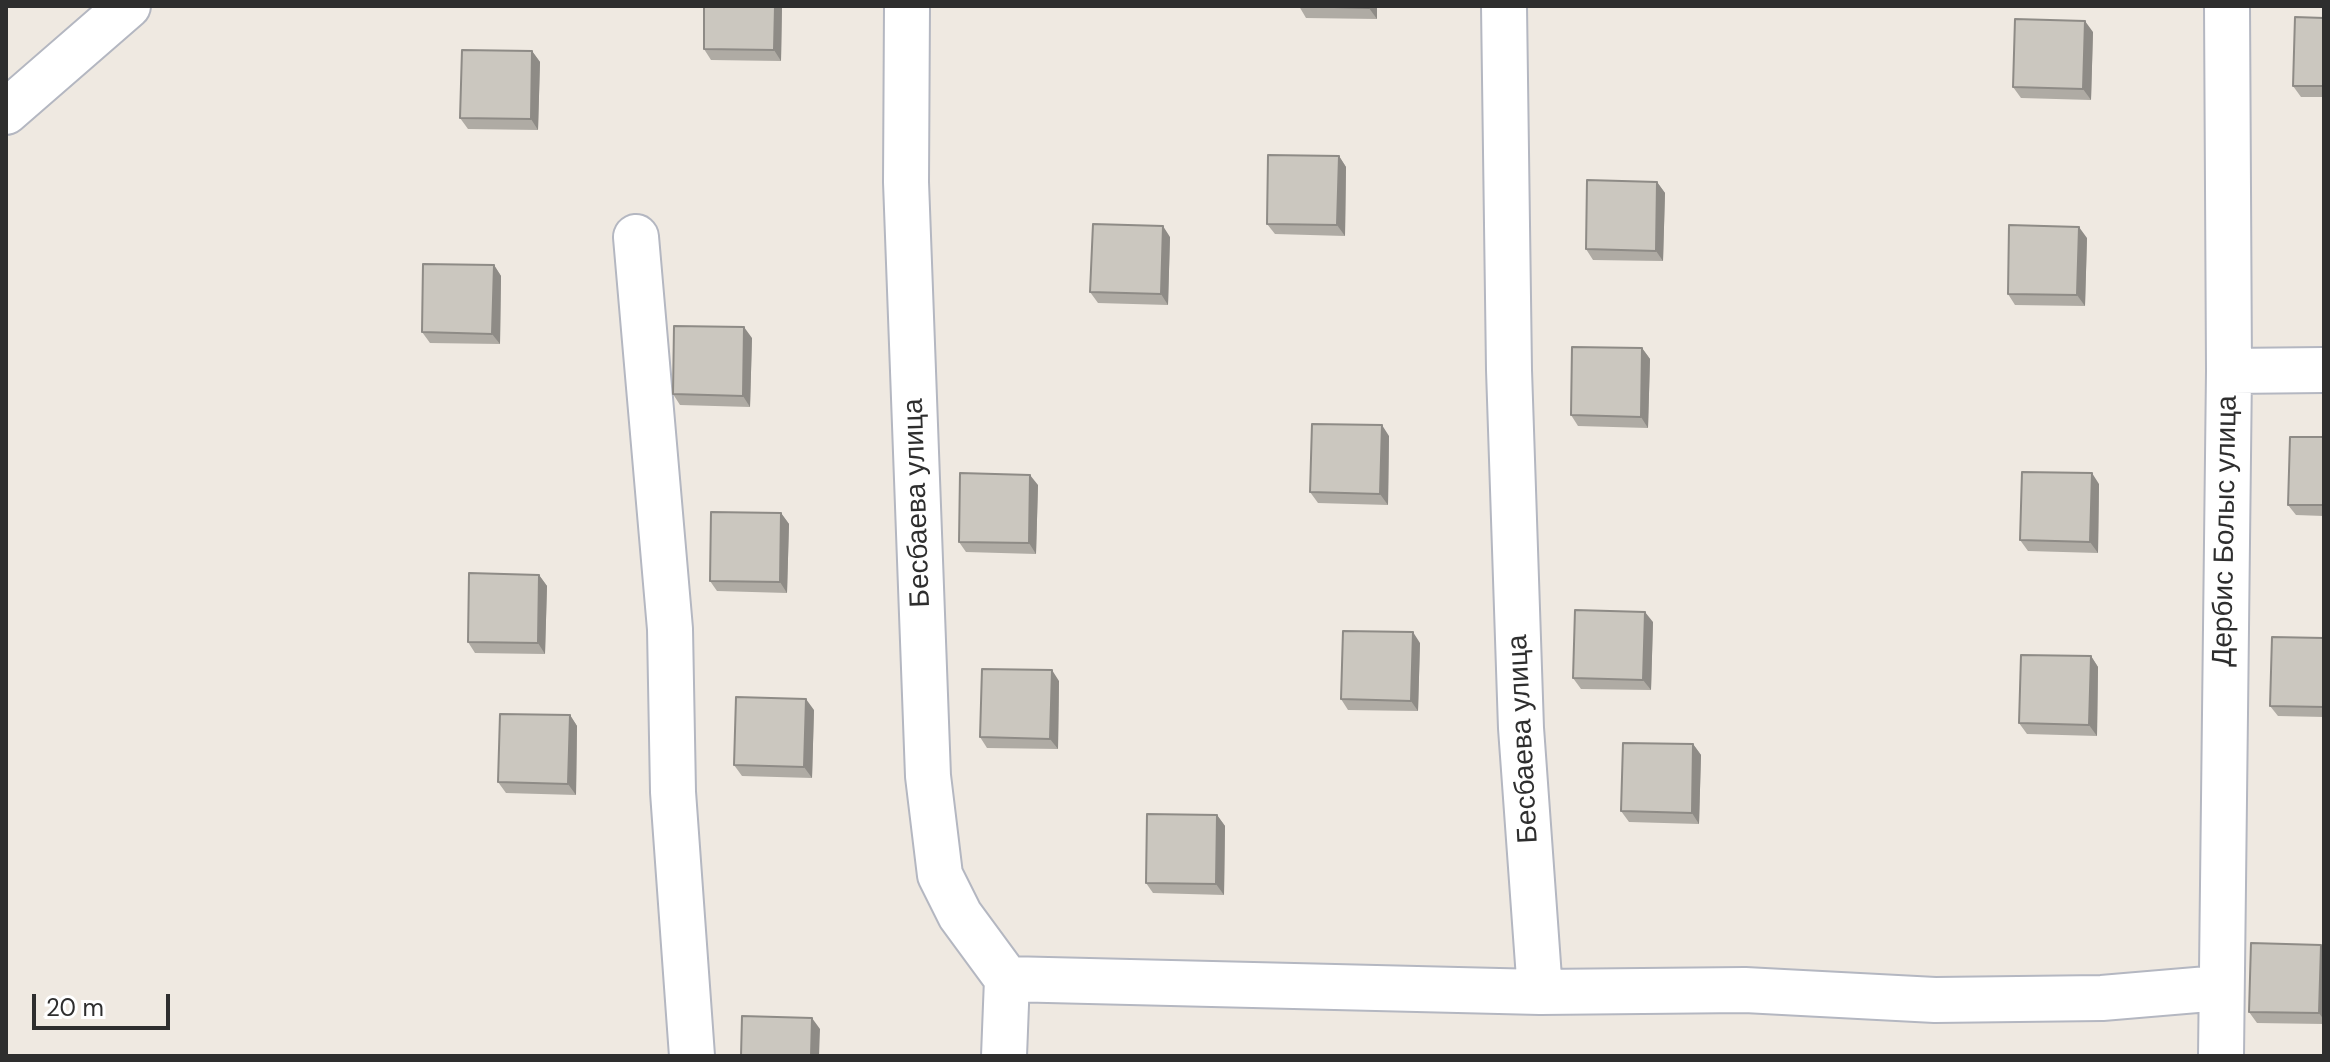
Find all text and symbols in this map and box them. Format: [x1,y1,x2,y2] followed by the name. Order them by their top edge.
[2207,395,2245,667] street label: Дербис Болыс улица
[898,398,938,608] street label: Бесбаева улица
[1502,634,1546,844] street label: Бесбаева улица
[36,978,174,1028] scale bar
[46,992,104,1023] text: 20 m

